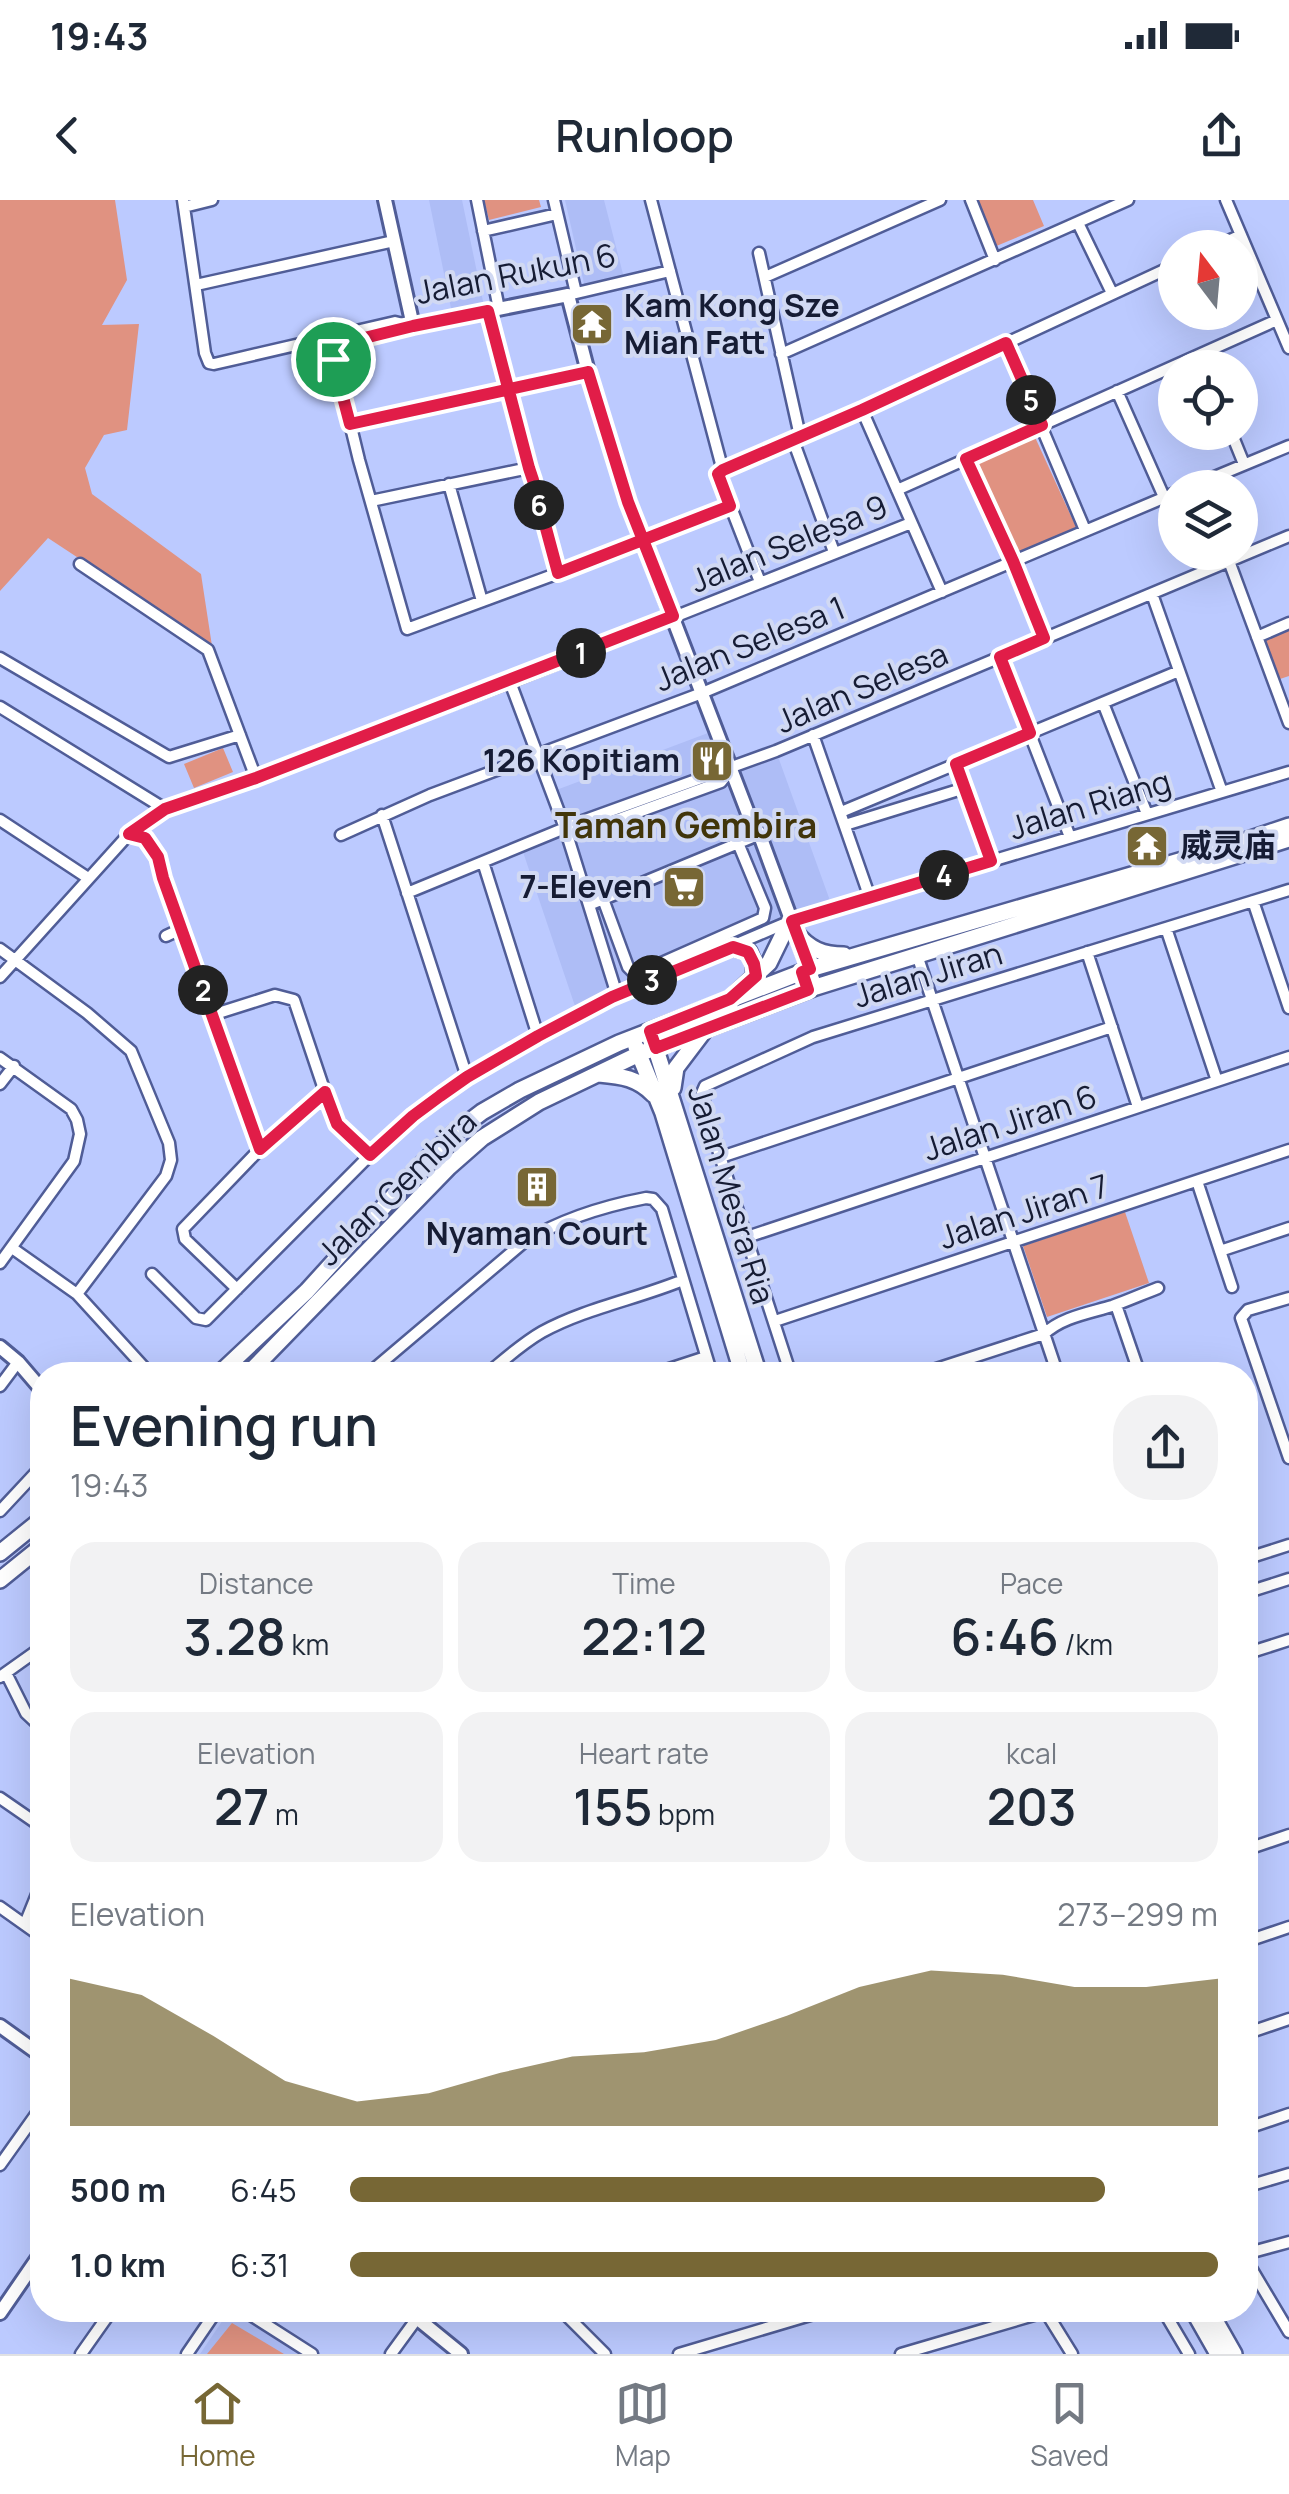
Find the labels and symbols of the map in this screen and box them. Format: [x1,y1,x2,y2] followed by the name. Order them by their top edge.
[1158,230,1258,330] north arrow
[412,232,619,314] street label: Jalan Rukun 6
[624,283,840,364] place label: Kam Kong Sze Mian Fatt
[569,301,615,347] temple icon: Kam Kong Sze Mian Fatt
[291,317,376,402] pin
[1006,375,1056,425] pin: 5
[514,480,564,530] pin: 6
[684,484,894,603] street label: Jalan Selesa 9
[648,585,851,701] street label: Jalan Selesa 1
[556,628,606,678] pin: 1
[769,631,954,743] street label: Jalan Selesa
[483,738,680,782] place label: 126 Kopitiam
[689,738,735,784] restaurant icon: 126 Kopitiam
[1004,759,1176,849] street label: Jalan Riang
[555,801,817,849] district label: Taman Gembira
[1124,823,1170,869] temple icon: 威灵庙
[1180,823,1276,867] place label: 威灵庙
[919,850,969,900] pin: 4
[519,864,652,908] place label: 7-Eleven
[661,864,707,910] supermarket icon: 7-Eleven
[848,931,1007,1017] street label: Jalan Jiran
[627,955,677,1005] pin: 3
[178,965,228,1015] pin: 2
[918,1073,1102,1171] street label: Jalan Jiran 6
[678,1080,786,1309] street label: Jalan Mesra Ria
[307,1100,486,1275] street label: Jalan Gembira
[933,1163,1114,1259] street label: Jalan Jiran 7
[514,1164,560,1210] building icon: Nyaman Court
[426,1211,648,1255] place label: Nyaman Court

